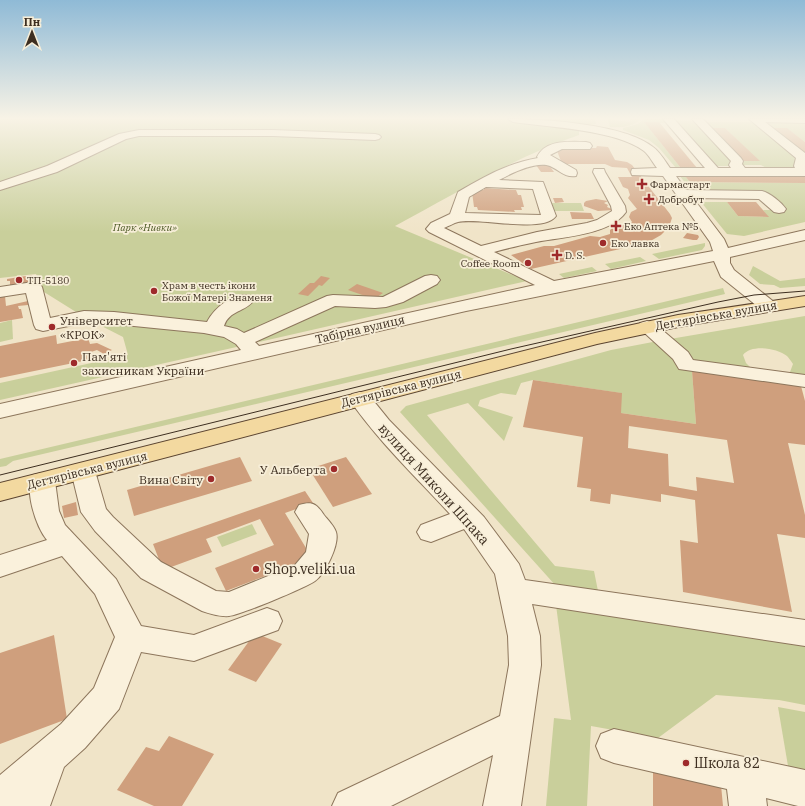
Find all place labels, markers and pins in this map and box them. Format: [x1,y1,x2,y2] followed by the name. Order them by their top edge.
[650,178,710,191] place label: Фармастарт
[637,179,647,189] marker: Фармастарт
[643,193,655,205] marker: Добробут
[658,193,704,206] place label: Добробут
[624,220,699,233] place label: Еко Аптека №5
[611,221,621,231] marker: Еко Аптека №5
[611,237,660,250] place label: Еко лавка
[598,238,608,248] marker: Еко лавка
[565,249,585,262] place label: D. S.
[552,250,562,260] marker: D. S.
[461,257,520,270] place label: Coffee Room
[523,258,533,268] marker: Coffee Room
[27,274,69,287] place label: ТП-5180
[14,275,24,285] marker: ТП-5180
[162,279,273,304] place label: Храм в честь ікони Божої Матері Знаменя
[149,286,159,296] marker: Храм в честь ікони Божої Матері Знаменя
[60,313,133,342] place label: Університет «КРОК»
[47,322,57,332] marker: Університет «КРОК»
[82,349,204,378] place label: Пам'яті захисникам України
[69,358,79,368] marker: Пам'яті захисникам України
[260,462,326,477] place label: У Альберта
[329,464,339,474] marker: У Альберта
[139,472,204,487] place label: Вина Світу
[206,474,216,484] marker: Вина Світу
[264,560,356,578] place label: Shop.veliki.ua
[251,564,261,574] marker: Shop.veliki.ua
[694,754,760,772] place label: Школа 82
[681,758,691,768] marker: Школа 82

